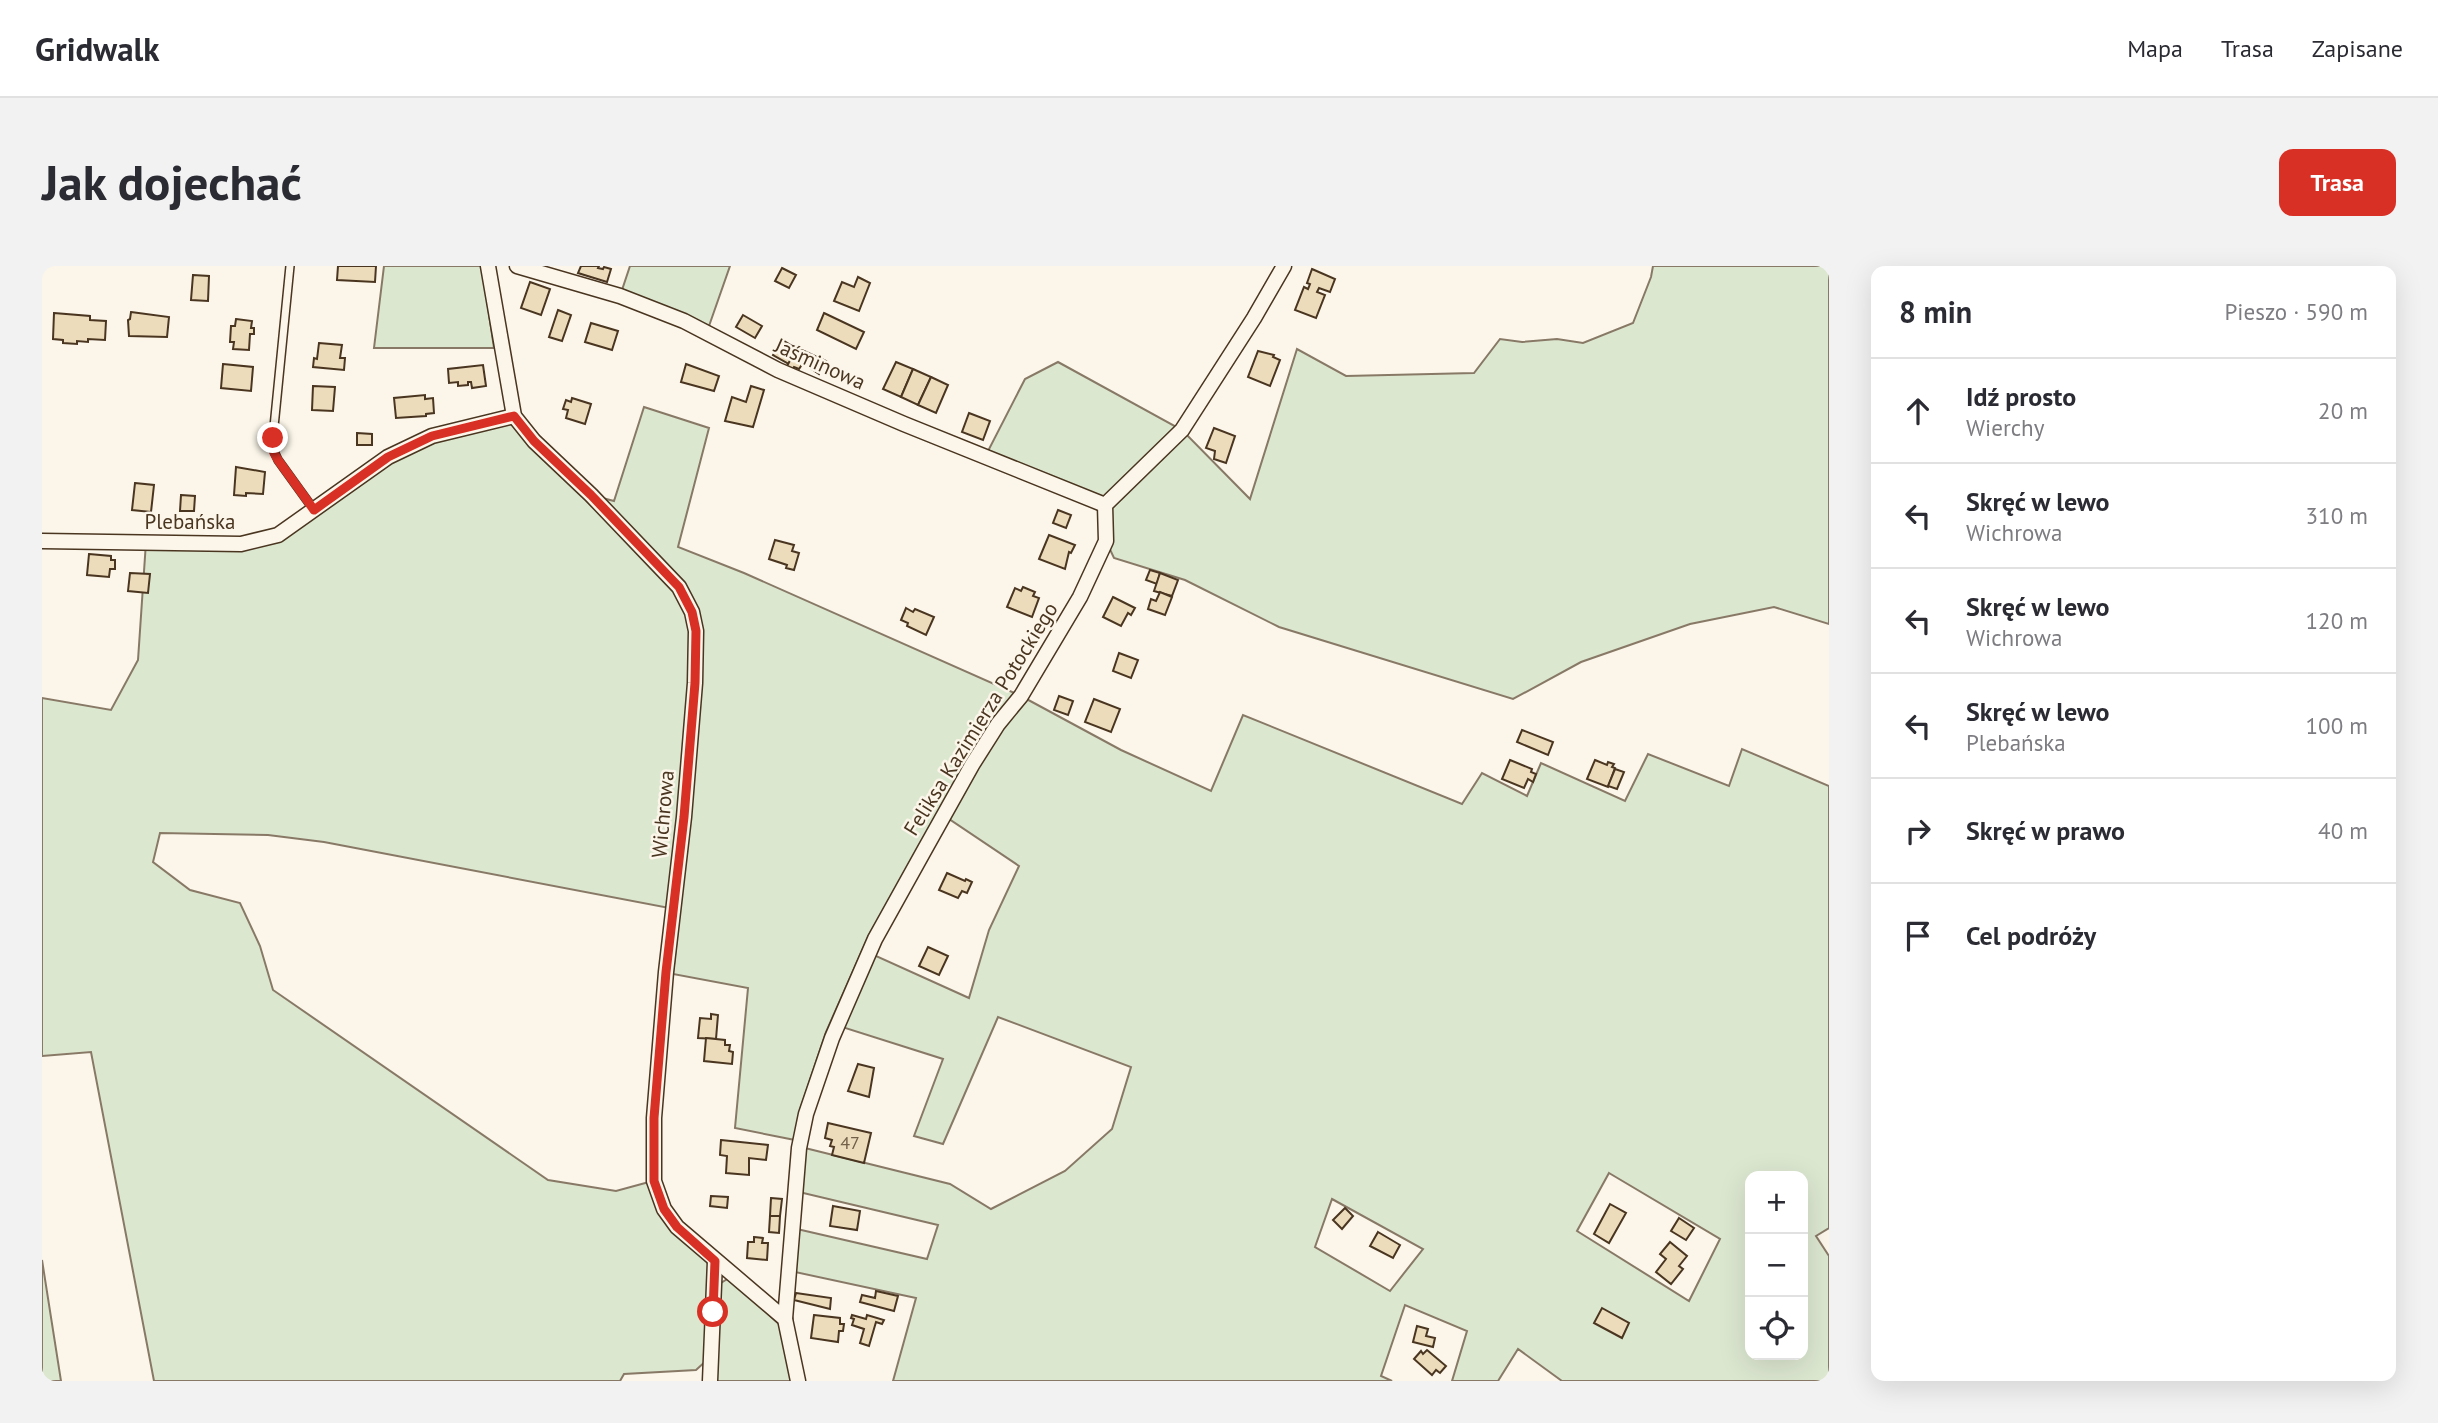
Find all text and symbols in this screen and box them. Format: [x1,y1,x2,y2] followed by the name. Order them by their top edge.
[35,27,159,70] text: Gridwalk
[2127,33,2183,64] text: Mapa
[2221,33,2274,64] text: Trasa
[2312,33,2403,64] text: Zapisane
[2279,149,2396,216] button: Trasa
[42,150,302,214] text: Jak dojechać
[1899,292,1972,331] text: 8 min
[2225,297,2368,326] text: Pieszo · 590 m
[770,331,870,395] street label: Jaśminowa
[1966,380,2076,413] text: Idź prosto
[1899,392,1937,430] icon: ahead
[2318,396,2368,425] text: 20 m
[1966,413,2044,442] text: Wierchy
[257,422,288,453] route end
[1966,485,2110,518] text: Skręć w lewo
[1899,497,1937,535] icon: left
[2306,501,2368,530] text: 310 m
[144,508,236,535] street label: Plebańska
[1966,518,2062,547] text: Wichrowa
[1966,590,2110,623] text: Skręć w lewo
[898,597,1064,840] street label: Feliksa Kazimierza Potockiego
[1899,602,1937,640] icon: left
[2306,606,2368,635] text: 120 m
[1966,623,2062,652] text: Wichrowa
[1966,695,2110,728] text: Skręć w lewo
[1899,707,1937,745] icon: left
[2306,711,2368,740] text: 100 m
[1966,728,2066,757] text: Plebańska
[645,769,680,859] street label: Wichrowa
[1899,812,1937,850] icon: right
[1966,814,2125,847] text: Skręć w prawo
[2318,816,2368,845] text: 40 m
[1899,917,1937,955] icon: arrive
[1966,919,2096,952] text: Cel podróży
[840,1131,860,1154] house number: 47
[1745,1171,1808,1360] map controls
[1745,1171,1808,1234] button: +
[1745,1234,1808,1297] button: −
[697,1296,728,1327] route start
[1745,1297,1808,1360] button: locate

